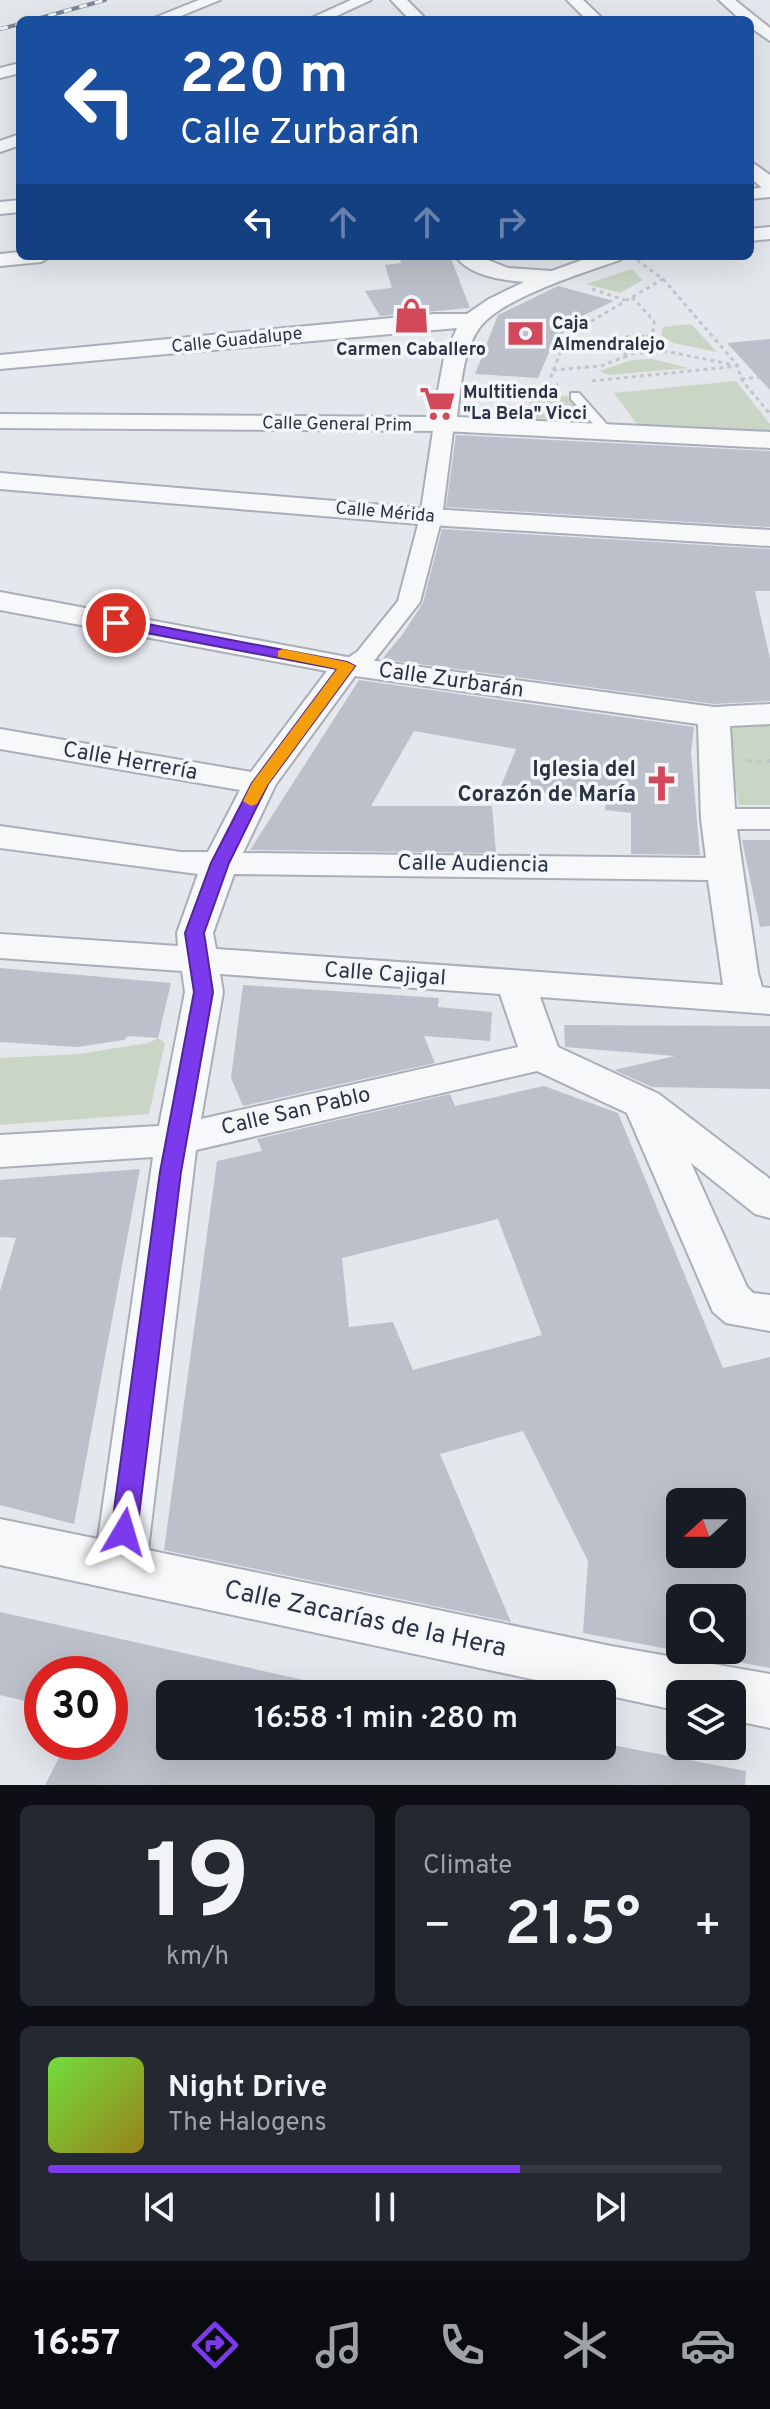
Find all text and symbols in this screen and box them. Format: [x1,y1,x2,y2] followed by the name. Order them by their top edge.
[180,42,348,112] text: 220 m
[48,48,152,152] icon: left
[180,111,420,157] text: Calle Zurbarán
[237,200,281,244] icon: left
[321,200,365,244] icon: ahead
[405,200,449,244] icon: ahead
[489,200,533,244] icon: right
[392,297,430,335] shop icon: Carmen Caballero
[552,313,665,357] place label: Caja Almendralejo
[507,315,545,353] bank icon: Caja Almendralejo
[170,323,304,359] street label: Calle Guadalupe
[336,339,486,362] place label: Carmen Caballero
[463,382,587,426] place label: Multitienda "La Bela" Vicci
[418,384,456,422] supermarket icon: Multitienda "La Bela" Vicci
[262,412,412,438] street label: Calle General Prim
[334,497,436,529] street label: Calle Mérida
[82,589,150,657] pin
[94,601,138,645] icon: arrive
[377,657,525,705] street label: Calle Zurbarán
[61,737,199,787] street label: Calle Herrería
[458,757,636,809] place label: Iglesia del Corazón de María
[643,764,681,802] church icon: Iglesia del Corazón de María
[397,850,549,880] street label: Calle Audiencia
[323,957,447,993] street label: Calle Cajigal
[219,1082,373,1142] street label: Calle San Pablo
[666,1488,746,1568] north arrow
[666,1488,746,1760] map controls
[82,1490,166,1574] position arrow
[221,1574,509,1666] street label: Calle Zacarías de la Hera
[666,1584,746,1664] button: search
[24,1656,128,1760] speed limit sign: 30
[666,1680,746,1760] button: layers
[254,1701,518,1738] text: 16:58 · 1 min · 280 m
[145,1823,250,1955] text: 19
[423,1850,512,1883] text: Climate
[504,1890,641,1966] text: 21.5°
[423,1900,451,1956] text: −
[694,1900,722,1956] text: +
[166,1941,229,1974] text: km/h
[168,2070,327,2107] text: Night Drive
[168,2107,327,2140] text: The Halogens
[138,2185,182,2229] icon: previous
[363,2185,407,2229] icon: pause
[588,2185,632,2229] icon: next
[187,2317,243,2373] icon: directions
[311,2317,367,2373] icon: music
[434,2317,490,2373] icon: phone
[557,2317,613,2373] icon: climate
[680,2317,736,2373] icon: car
[34,2322,120,2368] text: 16:57

